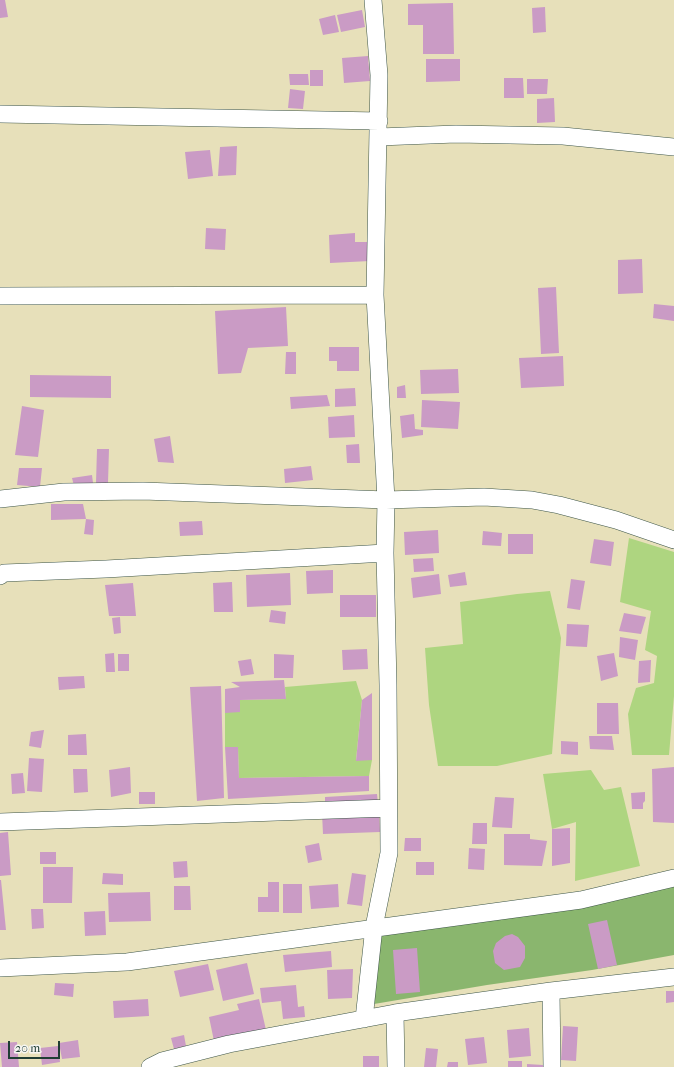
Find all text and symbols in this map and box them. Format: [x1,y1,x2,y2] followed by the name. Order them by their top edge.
[10,1033,62,1059] scale bar
[15,1041,40,1055] text: 20 m

